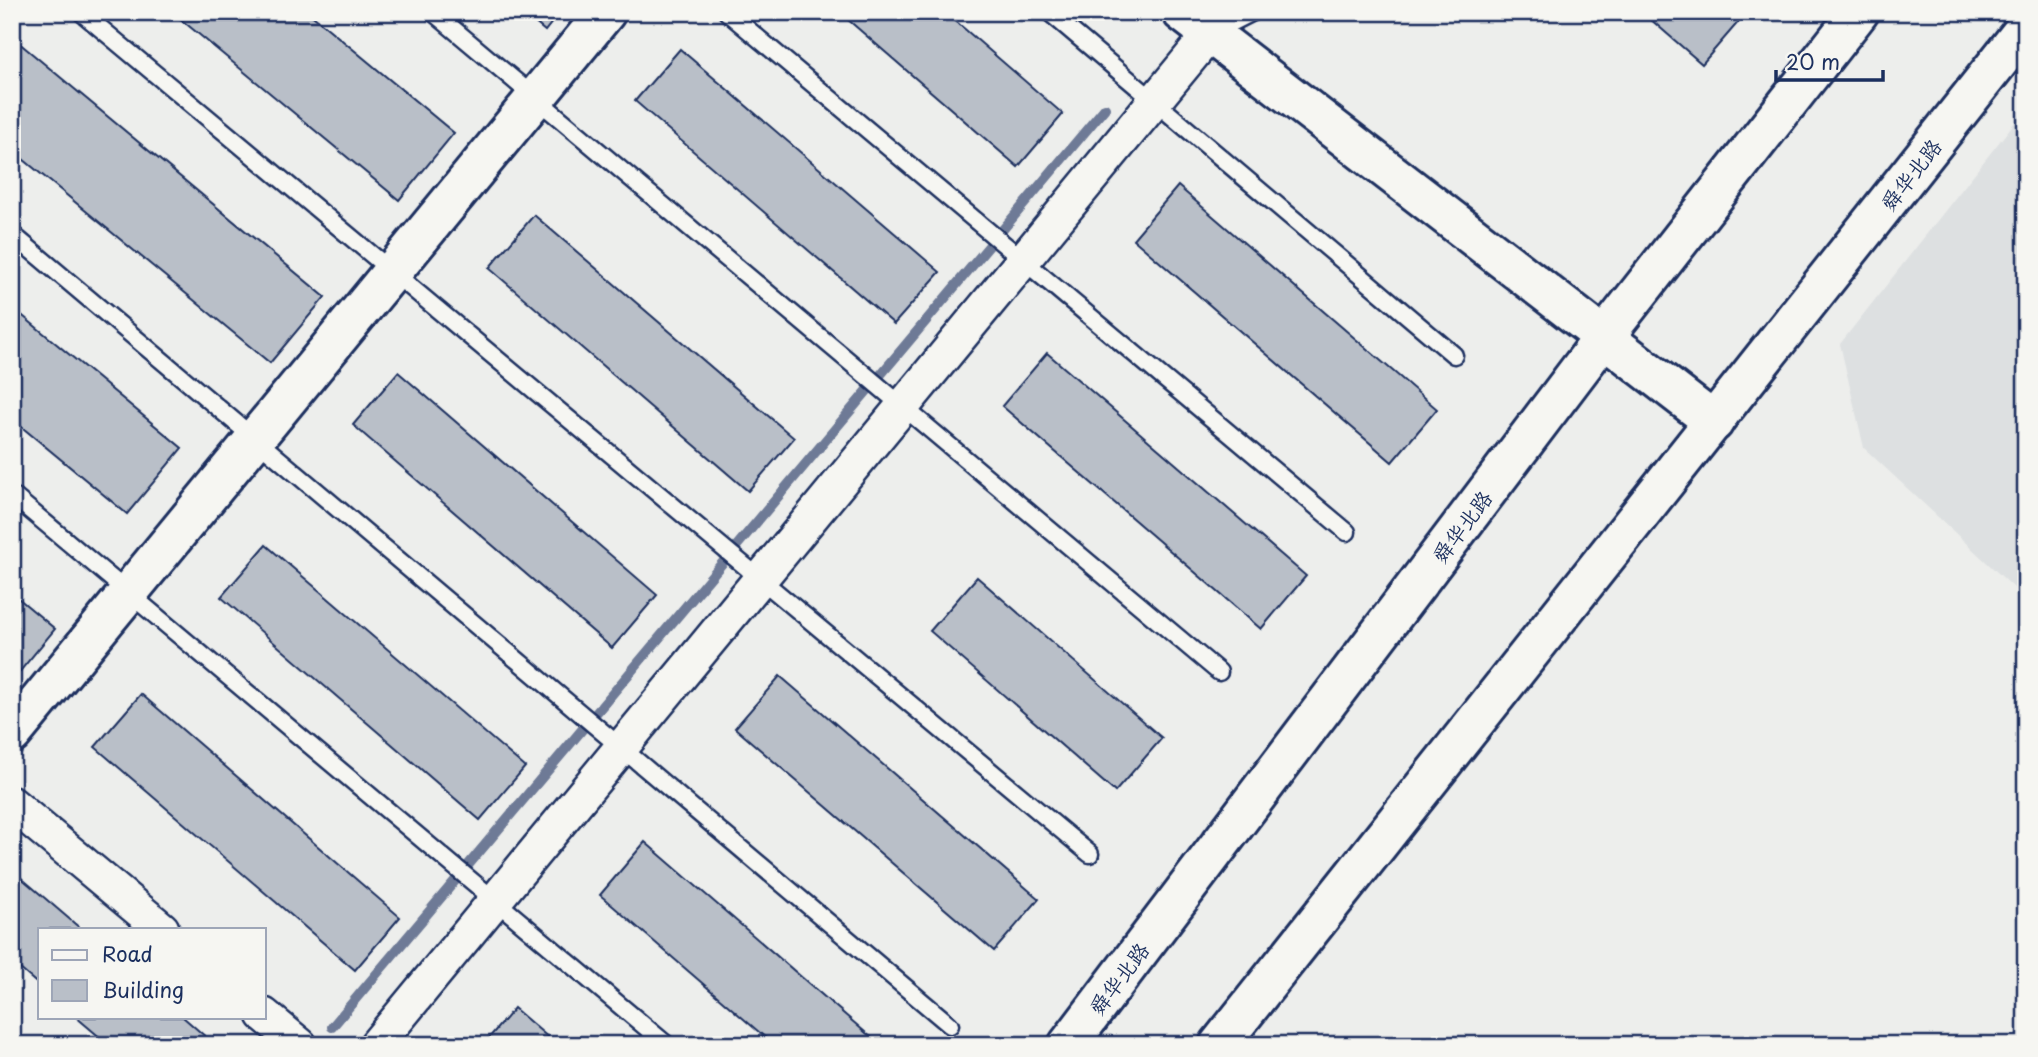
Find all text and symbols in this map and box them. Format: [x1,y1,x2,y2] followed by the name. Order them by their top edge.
[1776,38,1882,82] scale bar
[1786,45,1840,77] text: 20 m
[1872,131,1948,217] street label: 舜华北路
[1423,483,1499,569] street label: 舜华北路
[38,928,266,1018] legend
[1080,935,1156,1021] street label: 舜华北路
[102,937,153,969] text: Road
[102,973,184,1005] text: Building

